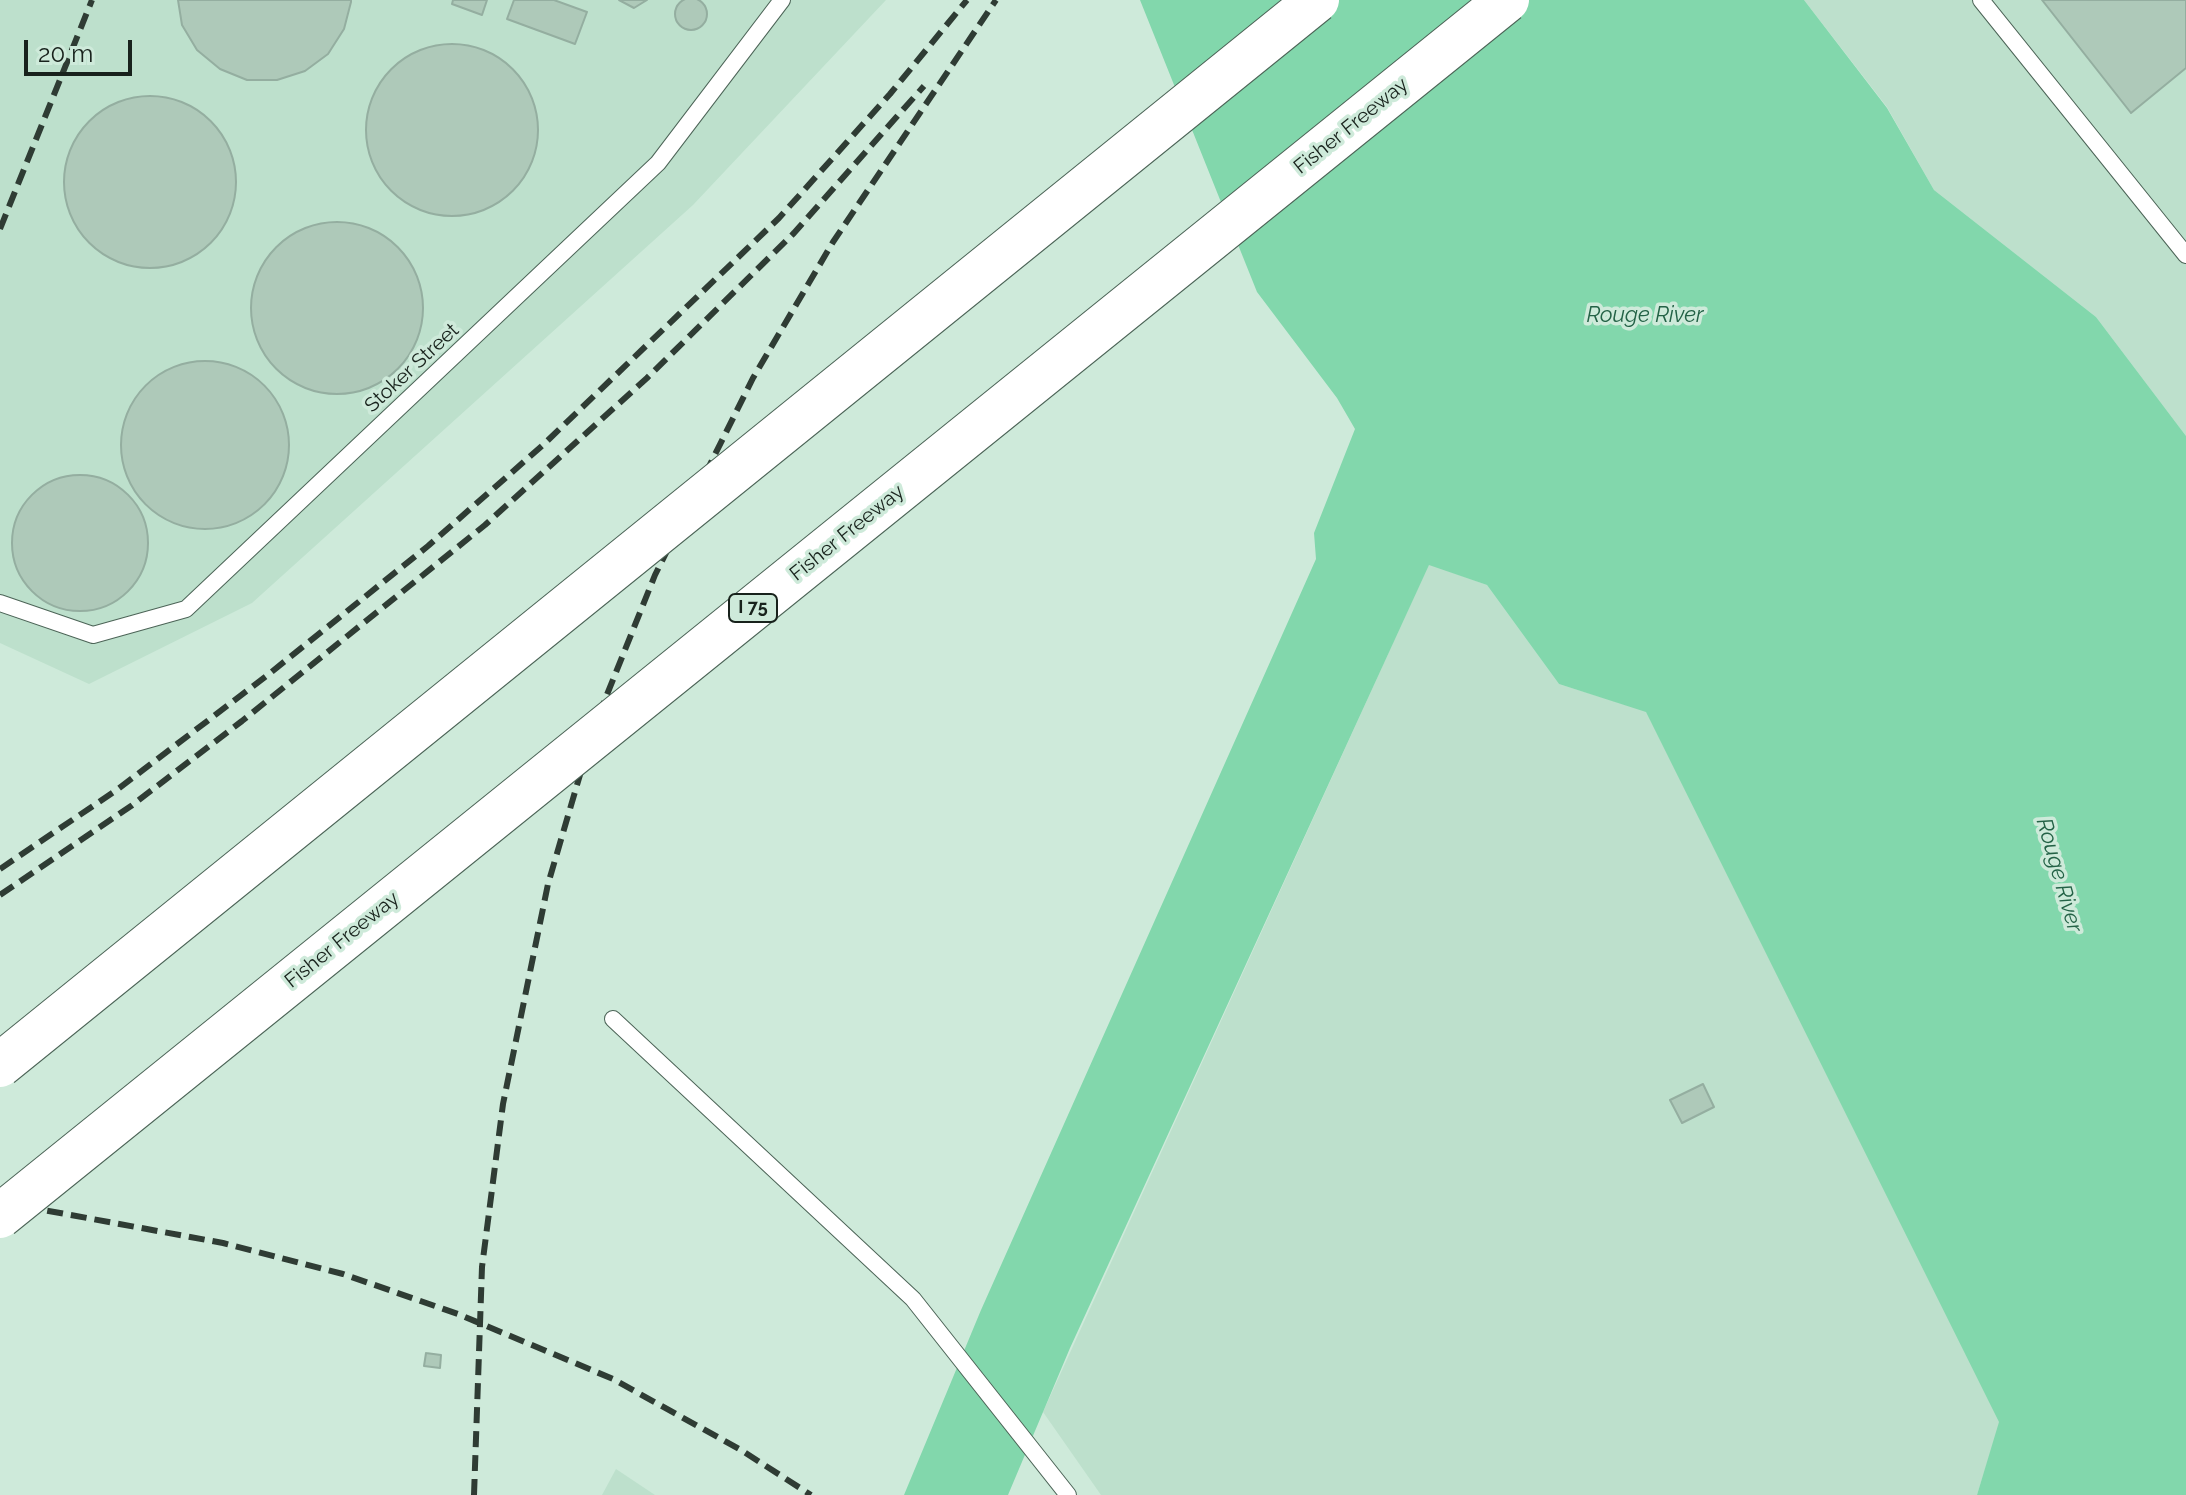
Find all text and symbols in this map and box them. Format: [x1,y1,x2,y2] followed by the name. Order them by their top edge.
[28,24,136,74] scale bar
[38,39,93,68] text: 20 m
[1289,73,1413,179] street label: Fisher Freeway
[1586,302,1704,328] water label: Rouge River
[360,318,464,418] street label: Stoker Street
[785,480,909,586] street label: Fisher Freeway
[729,594,777,622] road number: I 75
[2030,815,2088,935] water label: Rouge River
[280,887,404,993] street label: Fisher Freeway

